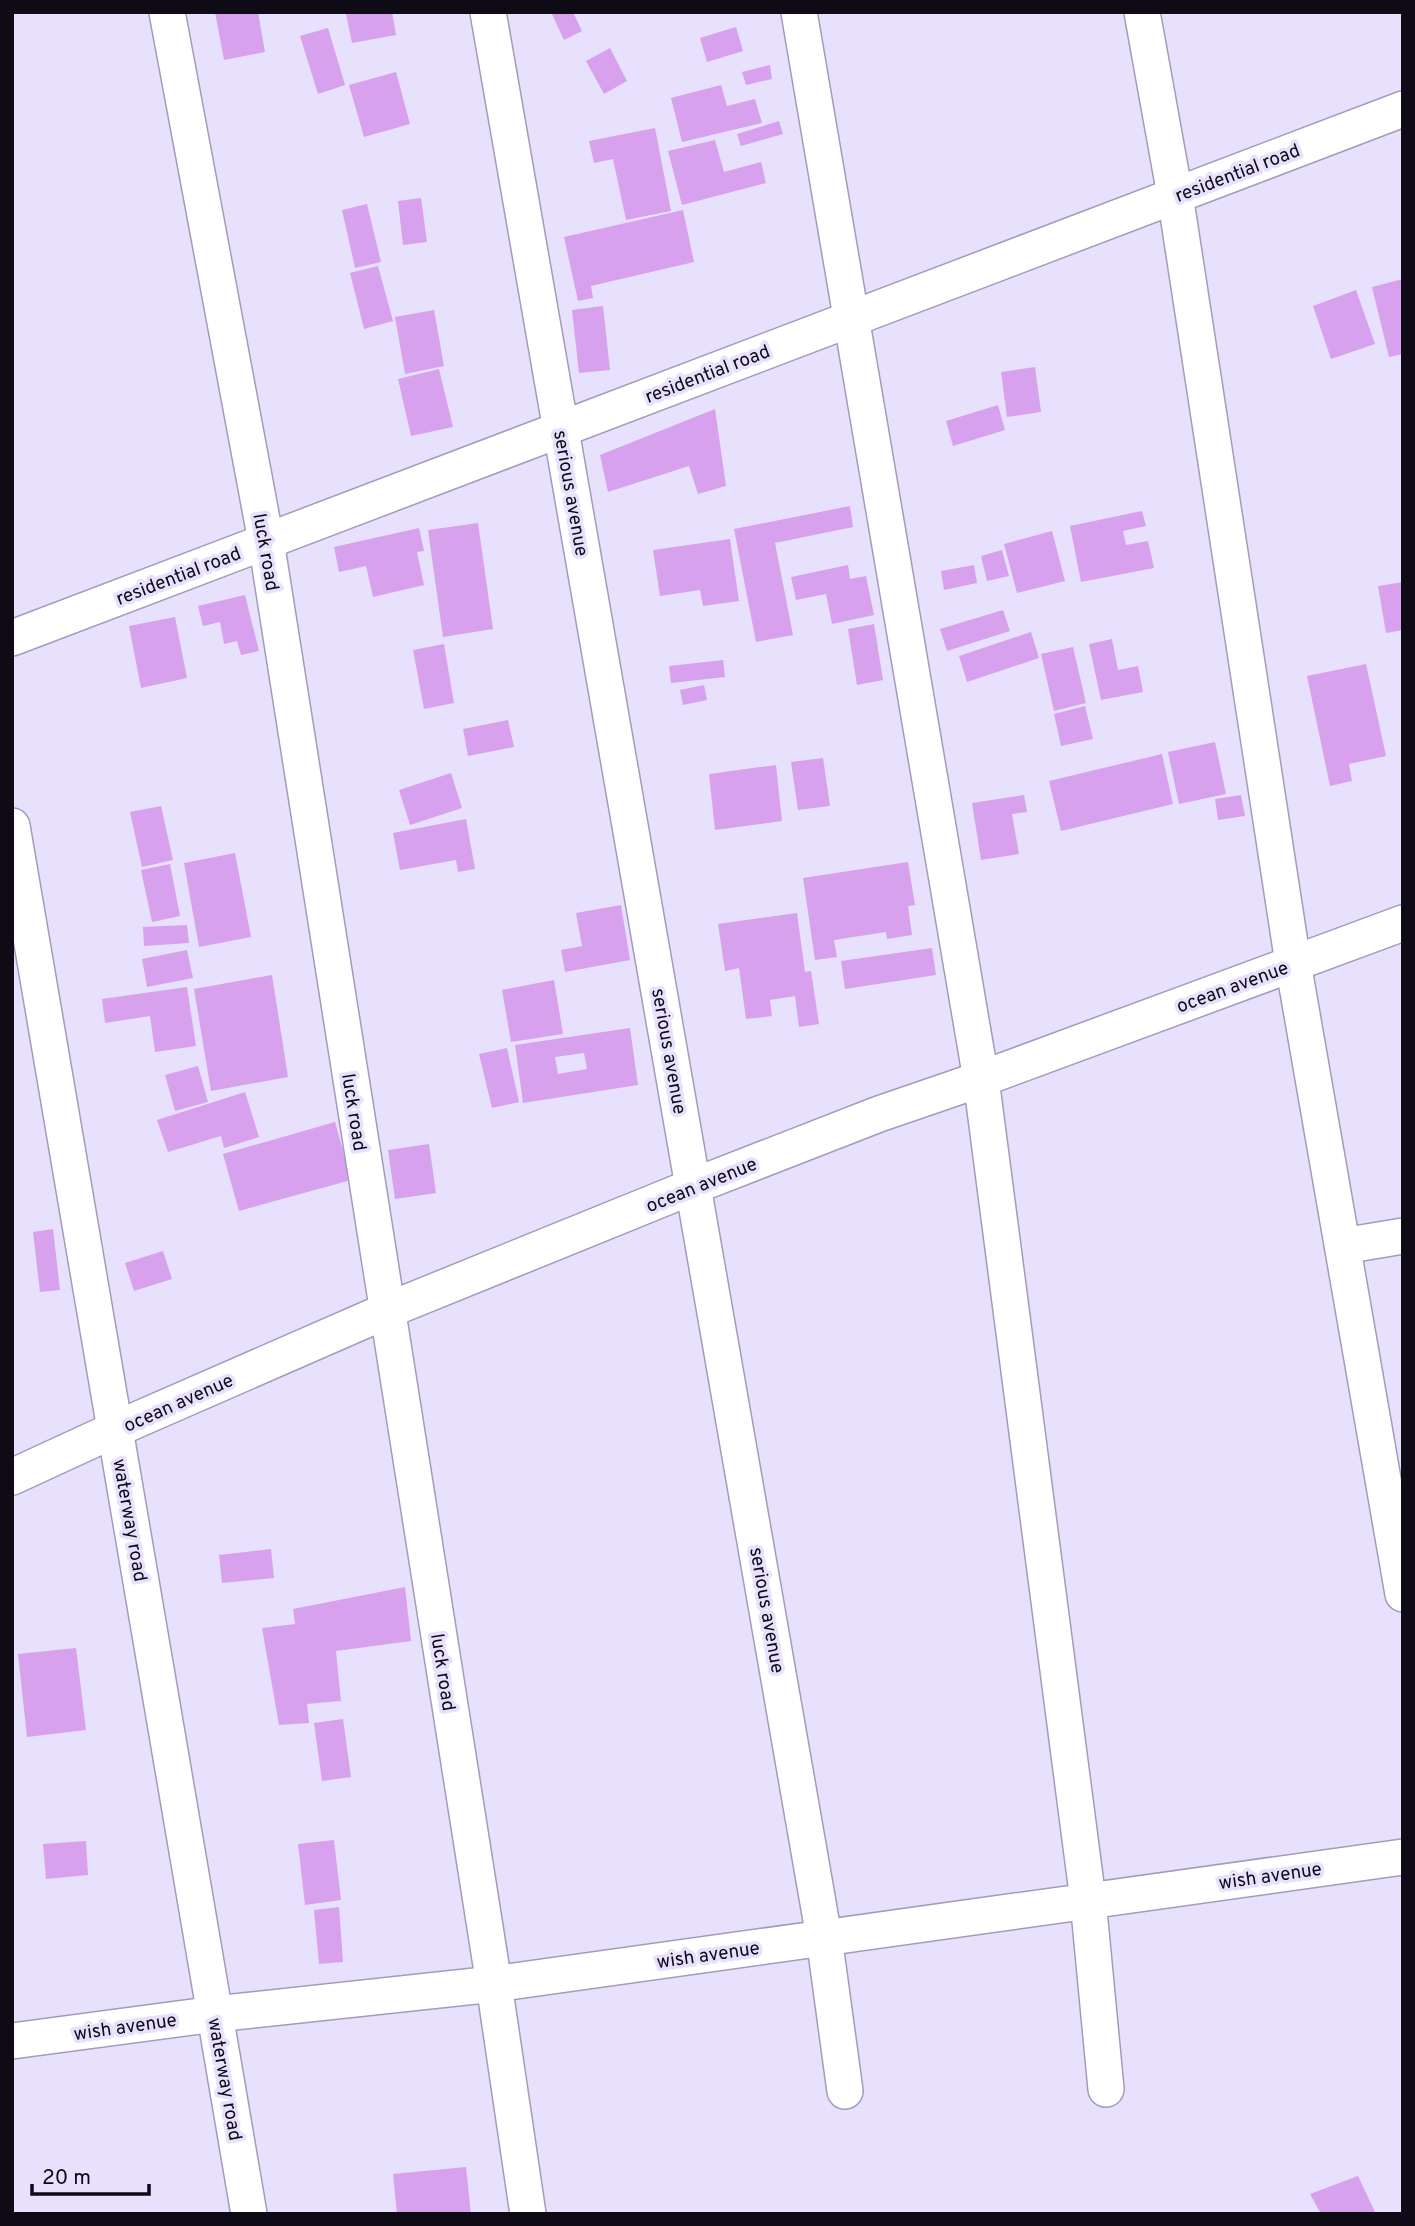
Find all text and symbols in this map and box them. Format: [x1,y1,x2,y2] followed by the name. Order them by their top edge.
[1172,139,1304,209] street label: residential road
[642,340,774,410] street label: residential road
[547,429,593,558] street label: serious avenue
[246,512,284,593] street label: luck road
[113,542,245,612] street label: residential road
[1173,956,1292,1019] street label: ocean avenue
[645,987,691,1116] street label: serious avenue
[335,1072,371,1153] street label: luck road
[643,1153,761,1219] street label: ocean avenue
[120,1369,237,1439] street label: ocean avenue
[106,1457,152,1584] street label: waterway road
[743,1546,789,1675] street label: serious avenue
[424,1632,460,1713] street label: luck road
[1217,1858,1323,1896] street label: wish avenue
[655,1937,761,1975] street label: wish avenue
[72,2009,178,2047] street label: wish avenue
[201,2016,247,2143] street label: waterway road
[32,2152,149,2196] scale bar
[42,2165,91,2192] text: 20 m

